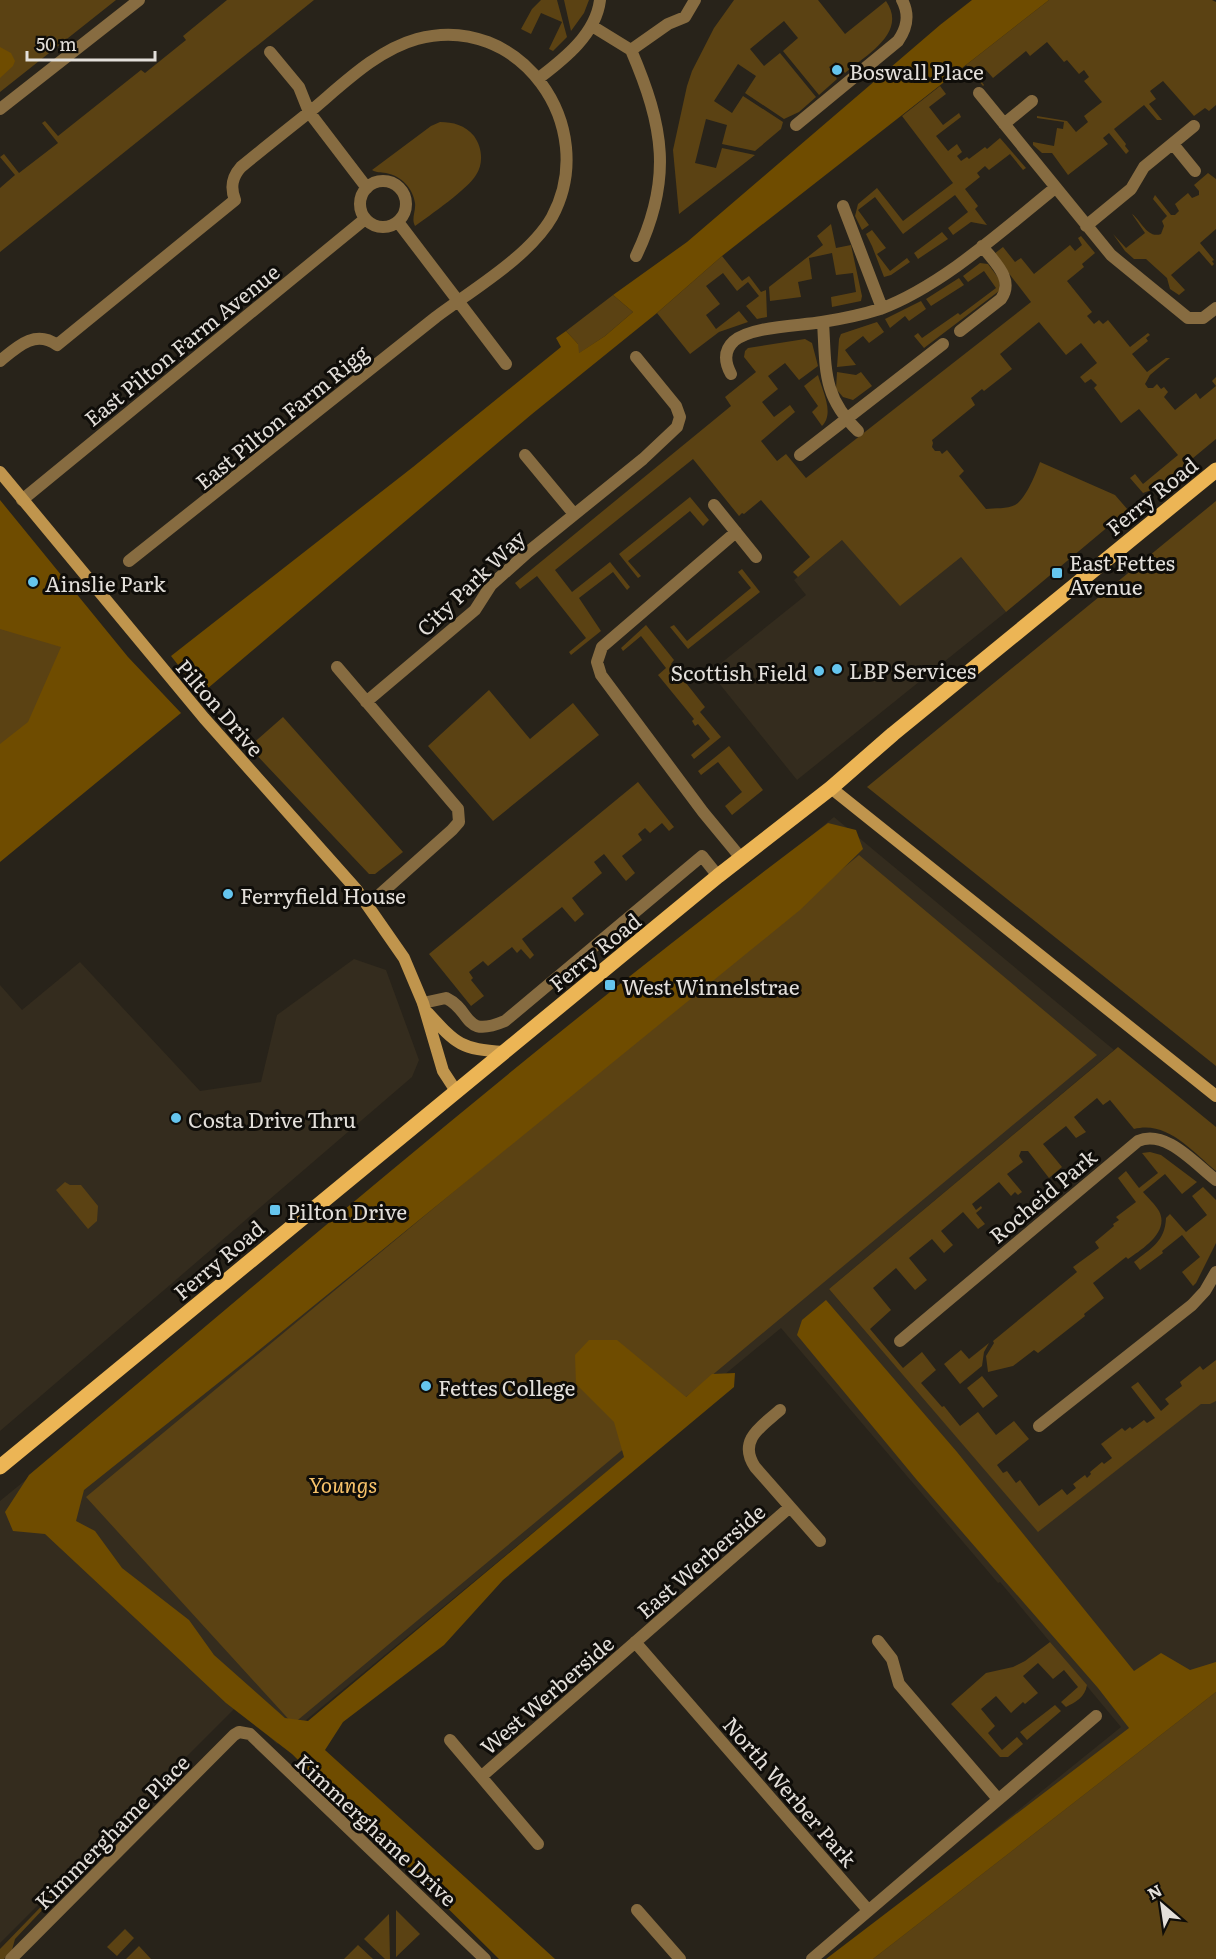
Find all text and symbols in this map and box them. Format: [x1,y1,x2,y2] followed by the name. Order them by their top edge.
[27,24,154,62] scale bar
[36,30,77,57] text: 50 m
[849,55,984,86] place label: Boswall Place
[830,63,844,77] marker: Boswall Place
[77,255,285,432] street label: East Pilton Farm Avenue
[188,336,374,496] street label: East Pilton Farm Rigg
[1099,448,1204,542] street label: Ferry Road
[409,521,532,642] street label: City Park Way
[1069,546,1175,601] place label: East Fettes Avenue
[1050,566,1064,580] marker: East Fettes Avenue
[45,567,166,598] place label: Ainslie Park
[26,575,40,589] marker: Ainslie Park
[170,651,272,763] street label: Pilton Drive
[849,654,976,685] place label: LBP Services
[670,656,807,687] place label: Scottish Field
[830,662,844,676] marker: LBP Services
[812,664,826,678] marker: Scottish Field
[240,879,406,910] place label: Ferryfield House
[221,887,235,901] marker: Ferryfield House
[542,904,647,998] street label: Ferry Road
[622,970,800,1001] place label: West Winnelstrae
[603,978,617,992] marker: West Winnelstrae
[188,1103,356,1134] place label: Costa Drive Thru
[169,1111,183,1125] marker: Costa Drive Thru
[981,1141,1103,1249] street label: Rocheid Park
[287,1195,407,1226] place label: Pilton Drive
[268,1203,282,1217] marker: Pilton Drive
[166,1212,270,1306] street label: Ferry Road
[438,1371,576,1402] place label: Fettes College
[419,1379,433,1393] marker: Fettes College
[309,1468,377,1499] park label: Youngs
[629,1495,771,1625] street label: East Werberside
[472,1627,620,1761] street label: West Werberside
[717,1709,865,1873] street label: North Werber Park
[27,1746,196,1915] street label: Kimmerghame Place
[289,1746,465,1912] street label: Kimmerghame Drive
[1132,1875,1192,1935] north arrow
[1143,1877,1166,1905] text: N

